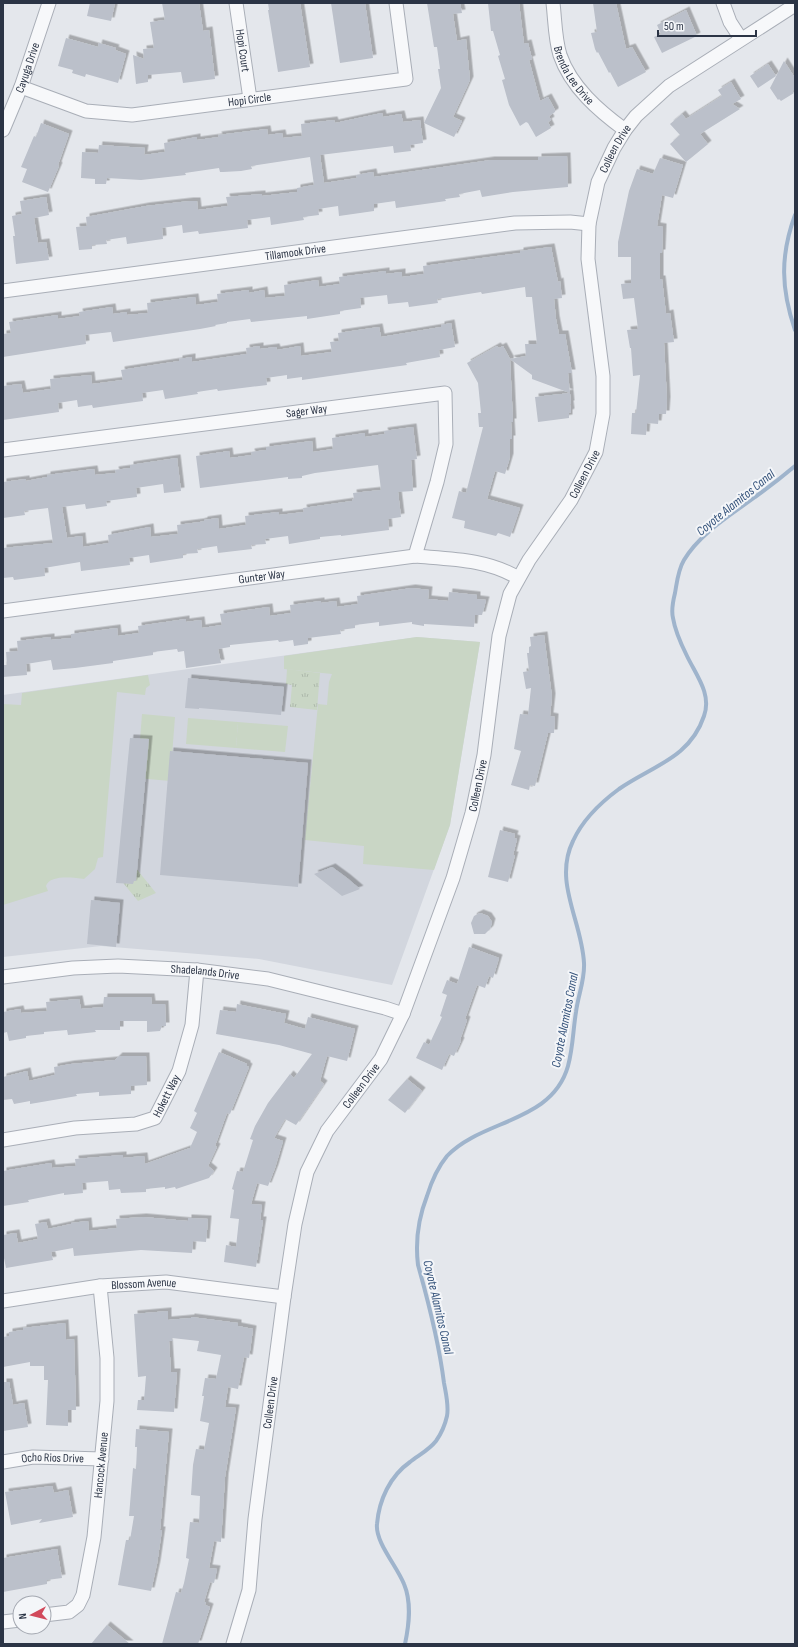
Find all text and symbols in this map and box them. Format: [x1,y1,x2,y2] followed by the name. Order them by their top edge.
[658,12,756,38] scale bar
[664,19,684,34] text: 50 m
[232,28,253,73] street label: Hopi Court
[12,41,43,95] street label: Cayuga Drive
[550,45,597,108] street label: Brenda Lee Drive
[227,90,272,110] street label: Hopi Circle
[596,121,635,175] street label: Colleen Drive
[264,241,327,264] street label: Tillamook Drive
[285,401,328,421] street label: Sager Way
[566,447,604,501] street label: Colleen Drive
[693,466,779,539] water label: Coyote Alamitos Canal
[238,566,286,587] street label: Gunter Way
[465,758,491,813] street label: Colleen Drive
[170,962,240,983] street label: Shadelands Drive
[548,971,582,1069] water label: Coyote Alamitos Canal
[340,1060,383,1112] street label: Colleen Drive
[150,1072,184,1120] street label: Hokett Way
[419,1259,457,1356] water label: Coyote Alamitos Canal
[111,1275,177,1293] street label: Blossom Avenue
[260,1375,282,1430] street label: Colleen Drive
[91,1431,112,1499] street label: Hancock Avenue
[20,1450,84,1467] street label: Ocho Rios Drive
[12,1595,52,1635] north arrow
[16,1612,29,1620] text: N

